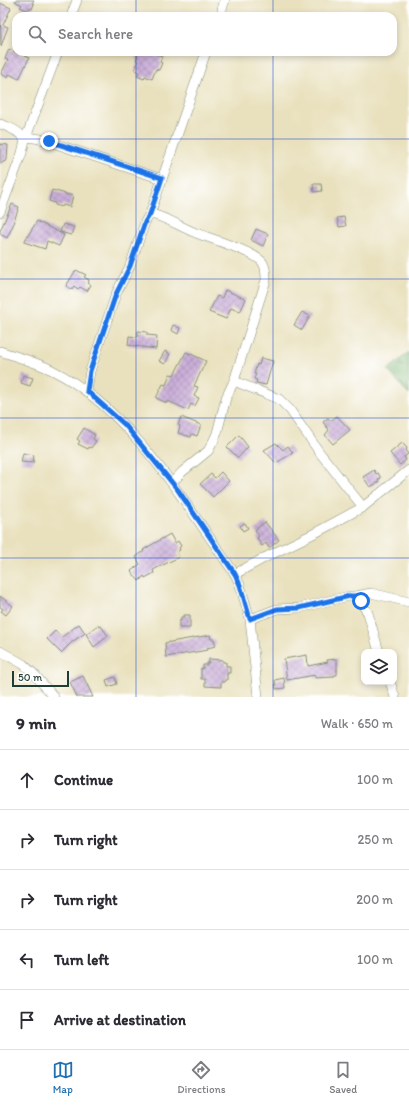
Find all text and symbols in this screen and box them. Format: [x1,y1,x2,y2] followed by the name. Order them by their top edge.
[12,12,397,56] search box
[26,23,48,45] icon: search
[58,25,133,43] text: Search here
[40,132,58,150] route end
[352,592,370,610] route start
[361,649,397,685] map controls
[361,649,397,685] button: layers
[12,669,69,688] scale bar
[18,671,42,684] text: 50 m
[16,713,56,733] text: 9 min
[321,716,393,731] text: Walk · 650 m
[16,769,38,791] icon: ahead
[54,771,113,789] text: Continue
[357,772,393,787] text: 100 m
[16,829,38,851] icon: right
[54,831,118,849] text: Turn right
[357,832,393,847] text: 250 m
[16,889,38,911] icon: right
[54,891,118,909] text: Turn right
[356,892,393,907] text: 200 m
[16,949,38,971] icon: left
[54,951,109,969] text: Turn left
[357,952,393,967] text: 100 m
[16,1009,38,1031] icon: arrive
[54,1011,186,1029] text: Arrive at destination
[52,1059,74,1096] tab: Map
[177,1059,226,1096] tab: Directions
[329,1059,357,1096] tab: Saved

